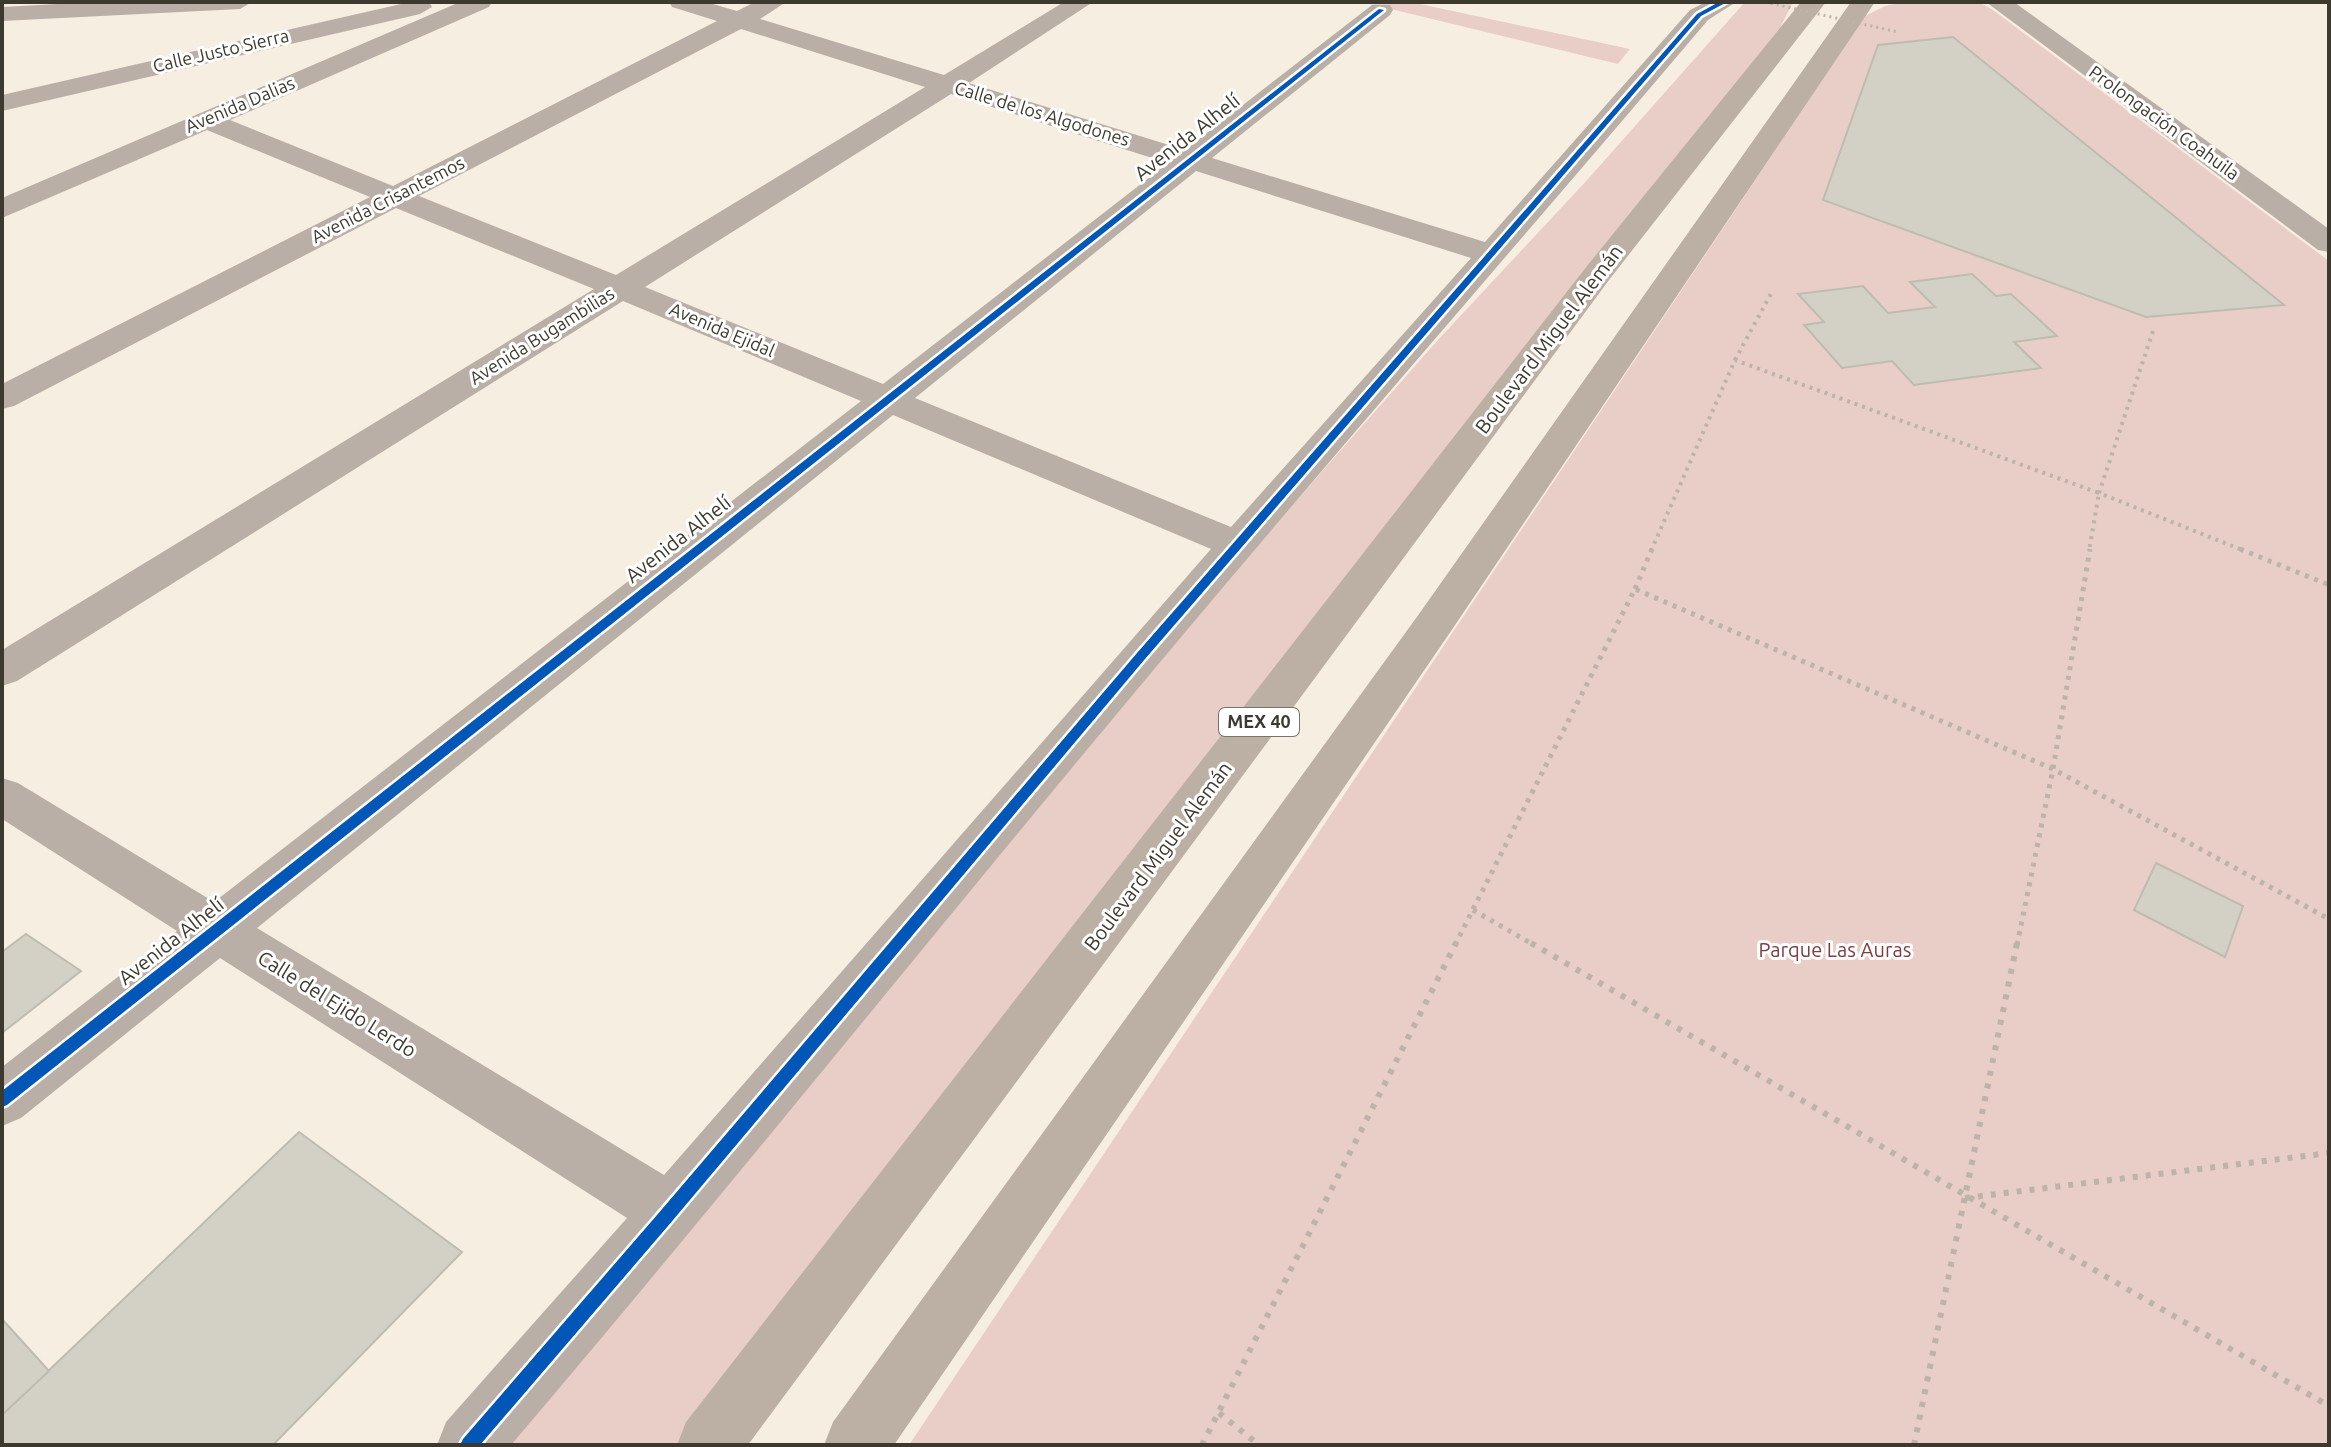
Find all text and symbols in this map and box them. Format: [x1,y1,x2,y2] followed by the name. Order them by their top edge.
[151,25,291,75] street label: Calle Justo Sierra
[2086,61,2244,183] street label: Prolongación Coahuila
[182,72,297,136] street label: Avenida Dalias
[952,77,1132,149] street label: Calle de los Algodones
[1130,88,1245,185] street label: Avenida Alhelí
[308,152,468,246] street label: Avenida Crisantemos
[1470,240,1627,438] street label: Boulevard Miguel Alemán
[466,282,618,388] street label: Avenida Bugambilias
[667,298,778,360] street label: Avenida Ejidal
[621,490,736,587] street label: Avenida Alhelí
[1219,708,1299,736] road number: MEX 40
[1079,757,1236,955] street label: Boulevard Miguel Alemán
[114,892,229,989] street label: Avenida Alhelí
[1758,938,1912,961] park label: Parque Las Auras
[254,946,421,1062] street label: Calle del Ejido Lerdo

